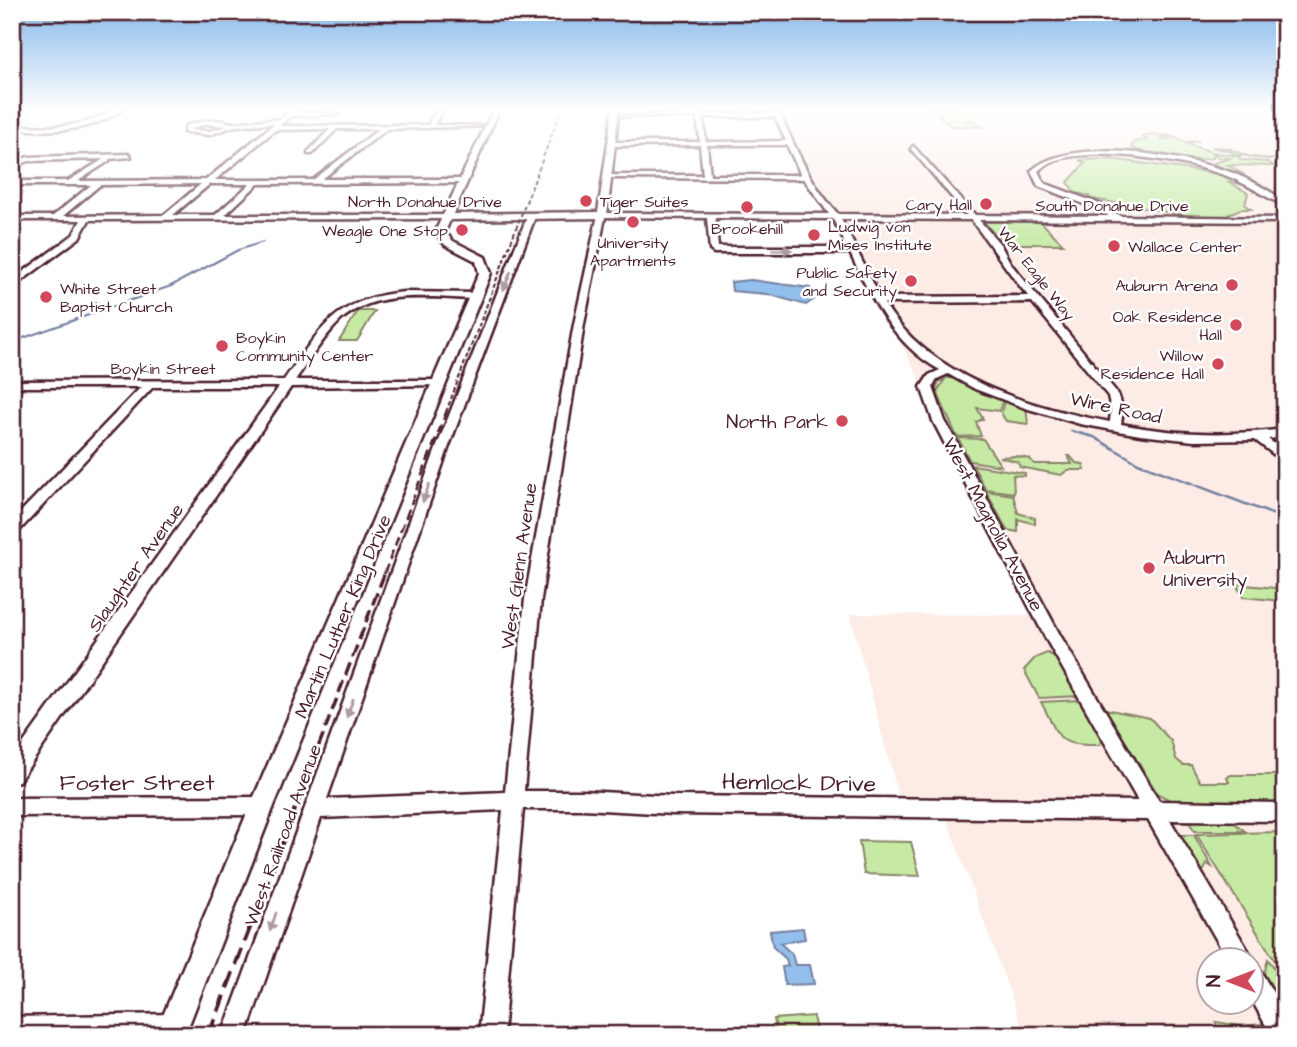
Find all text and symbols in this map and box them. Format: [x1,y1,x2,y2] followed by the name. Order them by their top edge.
[348,191,502,213] street label: North Donahue Drive
[600,191,689,214] place label: Tiger Suites
[578,193,594,209] marker: Tiger Suites
[906,194,972,217] place label: Cary Hall
[1035,195,1189,217] street label: South Donahue Drive
[978,196,994,212] marker: Cary Hall
[739,199,755,215] marker: Brookehill
[625,214,641,230] marker: University Apartments
[828,216,932,256] place label: Ludwig von Mises Institute
[711,218,783,240] place label: Brookehill
[322,220,448,243] place label: Weagle One Stop
[454,222,470,238] marker: Weagle One Stop
[992,222,1080,326] street label: War Eagle Way
[806,227,822,243] marker: Ludwig von Mises Institute
[590,232,676,272] place label: University Apartments
[1128,236,1242,258] place label: Wallace Center
[1106,238,1122,254] marker: Wallace Center
[771,244,793,256] one-way arrow
[796,262,897,303] place label: Public Safety and Security
[502,270,513,291] one-way arrow
[903,273,919,289] marker: Public Safety and Security
[1115,275,1218,297] place label: Auburn Arena
[1224,277,1240,293] marker: Auburn Arena
[60,278,173,318] place label: White Street Baptist Church
[38,289,54,305] marker: White Street Baptist Church
[1113,306,1222,346] place label: Oak Residence Hall
[1228,317,1244,333] marker: Oak Residence Hall
[236,327,374,368] place label: Boykin Community Center
[214,338,230,354] marker: Boykin Community Center
[1101,345,1204,385] place label: Willow Residence Hall
[1210,356,1226,372] marker: Willow Residence Hall
[110,358,216,381] street label: Boykin Street
[1068,386,1164,431] street label: Wire Road
[726,409,828,436] place label: North Park
[834,413,850,429] marker: North Park
[935,433,1050,617] street label: West Magnolia Avenue
[494,481,545,651] street label: West Glenn Avenue
[420,483,431,504] one-way arrow
[82,498,192,638] street label: Slaughter Avenue
[288,511,399,723] street label: Martin Luther King Drive
[1163,545,1248,595] place label: Auburn University
[1141,560,1157,576] marker: Auburn University
[344,697,355,718] one-way arrow
[238,741,329,930] street label: West Railroad Avenue
[722,766,876,800] street label: Hemlock Drive
[59,767,215,799] street label: Foster Street
[267,911,278,932] one-way arrow
[1196,946,1266,1016] north arrow
[1201,975,1228,987] text: N

